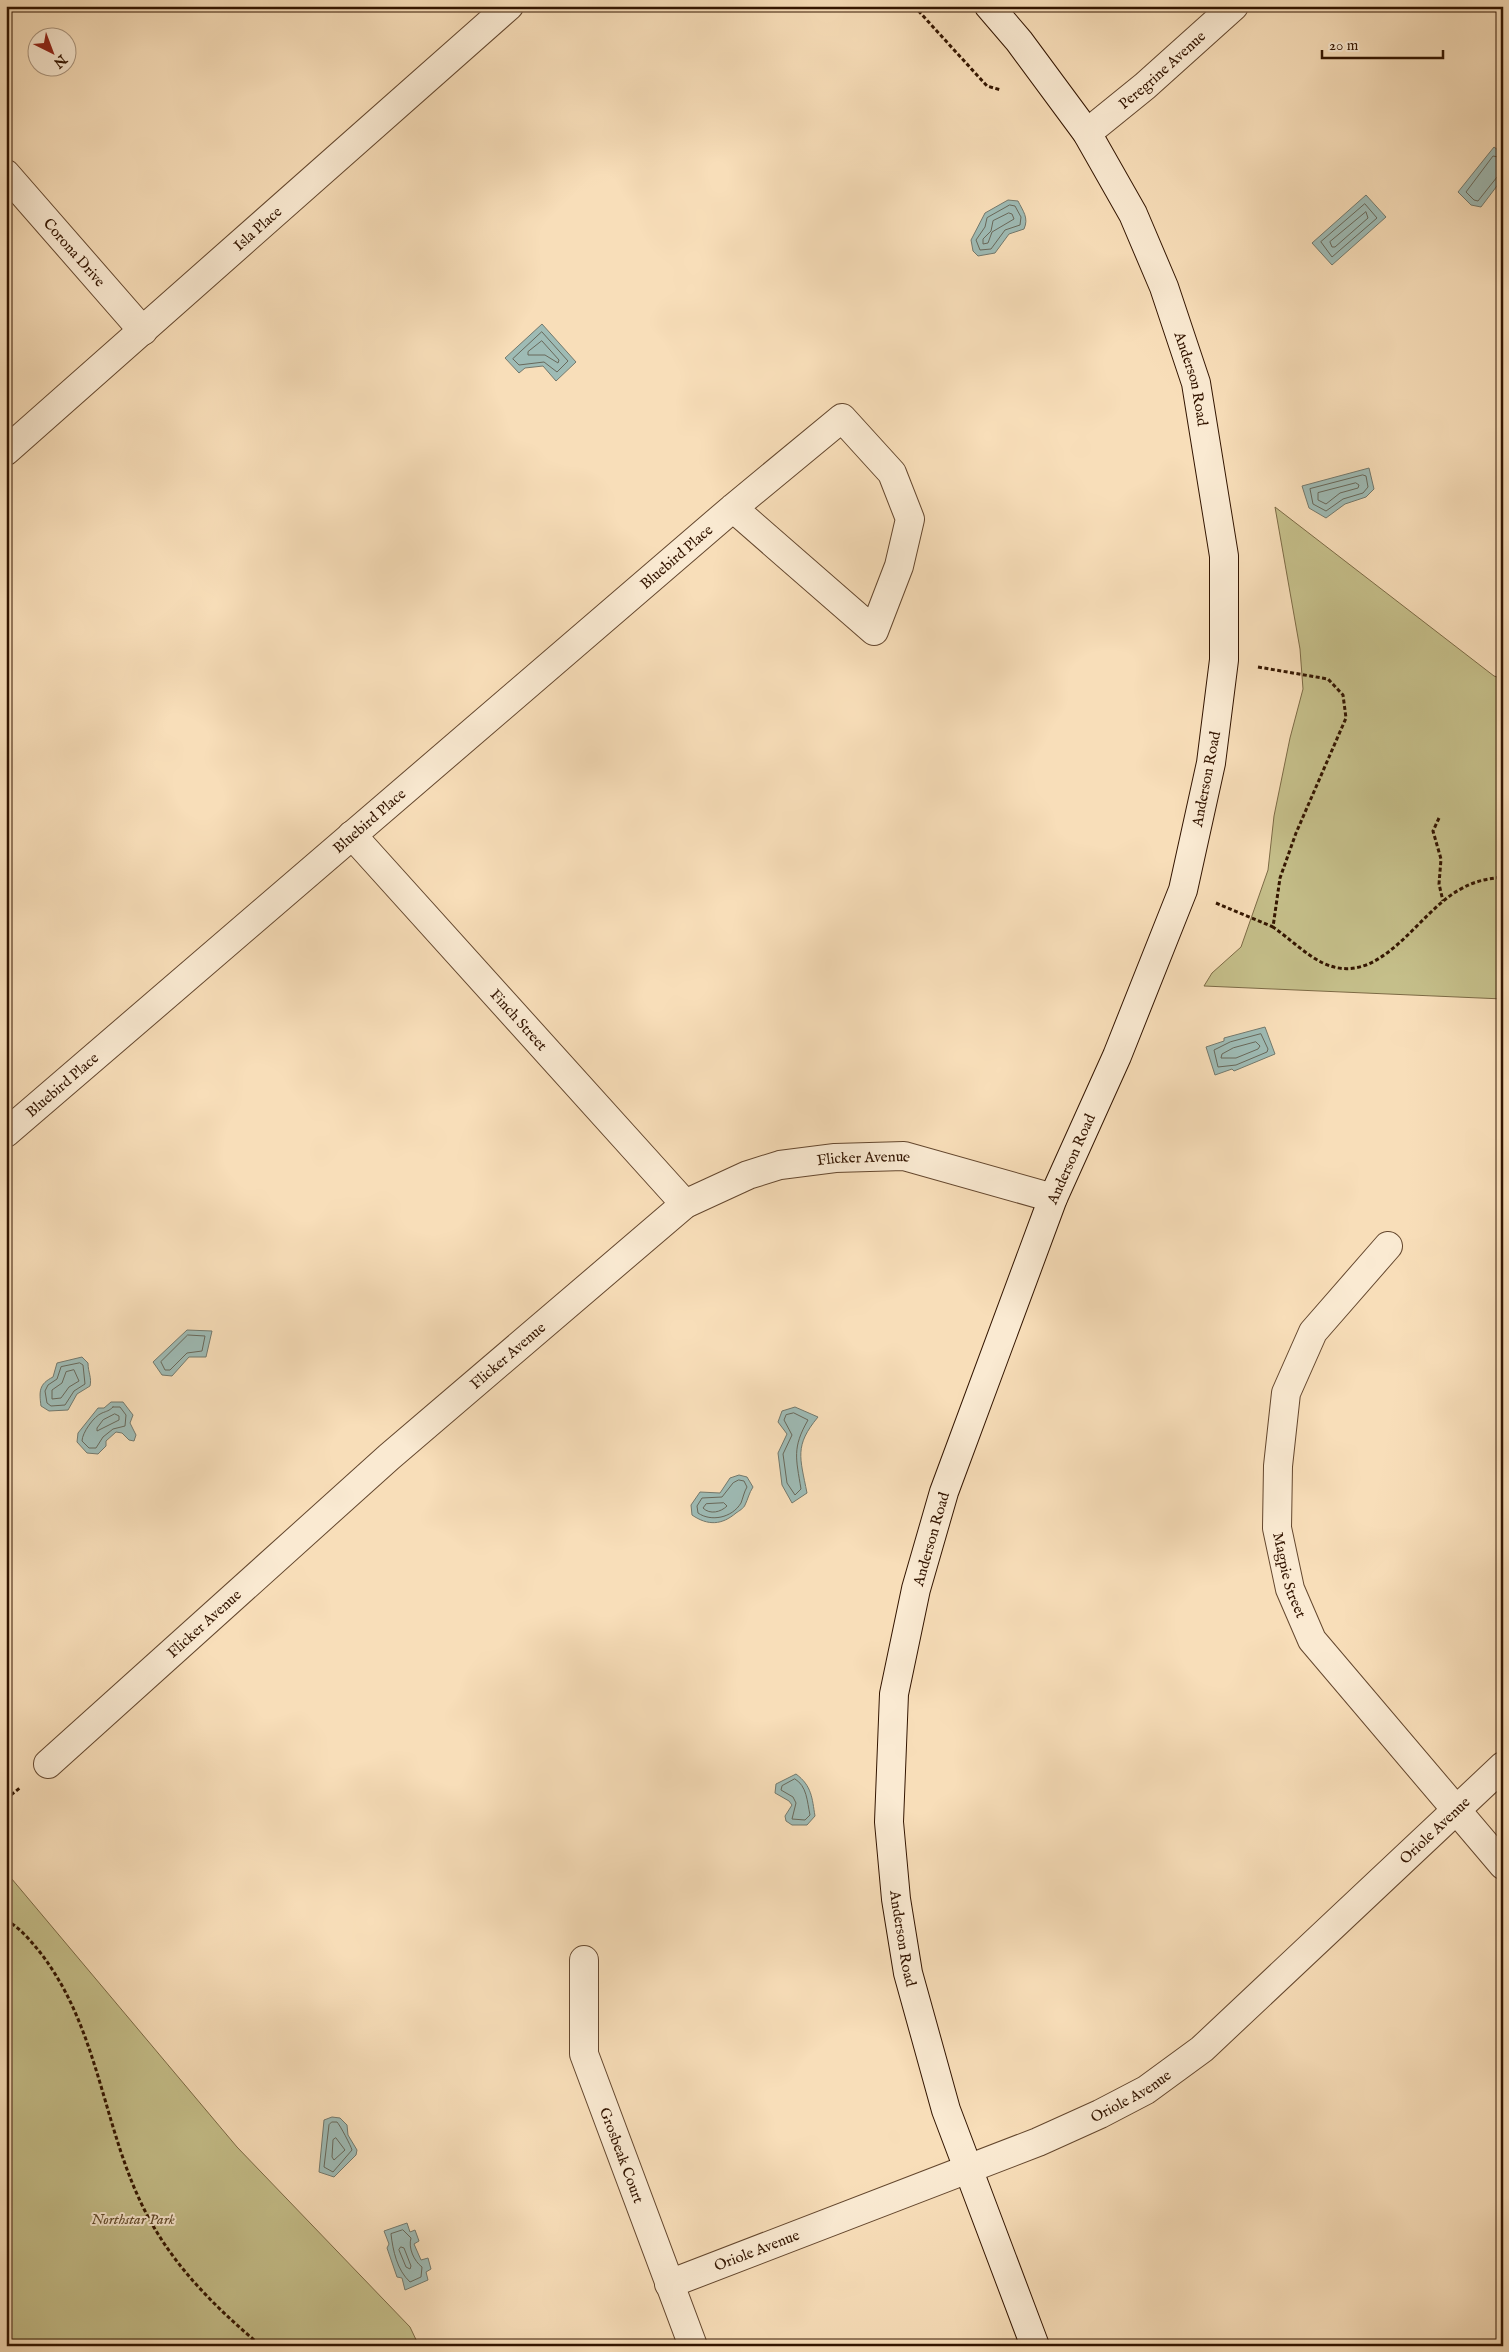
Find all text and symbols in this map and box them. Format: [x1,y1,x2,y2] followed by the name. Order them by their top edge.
[1115,27,1210,114] street label: Peregrine Avenue
[28,28,78,78] north arrow
[1322,28,1443,60] scale bar
[1329,36,1359,55] text: 20 m
[50,50,71,72] text: N
[230,202,286,255] street label: Isla Place
[39,214,109,291] street label: Corona Drive
[1169,328,1212,428] street label: Anderson Road
[636,520,717,594] street label: Bluebird Place
[1188,729,1225,829] street label: Anderson Road
[329,784,410,858] street label: Bluebird Place
[486,985,551,1055] street label: Finch Street
[22,1049,103,1122] street label: Bluebird Place
[1043,1110,1100,1208] street label: Anderson Road
[816,1147,913,1170] street label: Flicker Avenue
[466,1318,550,1394] street label: Flicker Avenue
[909,1489,954,1589] street label: Anderson Road
[1268,1531,1310,1621] street label: Magpie Street
[163,1585,246,1662] street label: Flicker Avenue
[1396,1793,1474,1868] street label: Oriole Avenue
[885,1889,921,1990] street label: Anderson Road
[1088,2066,1175,2127] street label: Oriole Avenue
[595,2105,648,2206] street label: Grosbeak Court
[91,2210,175,2229] park label: Northstar Park
[711,2226,802,2276] street label: Oriole Avenue

